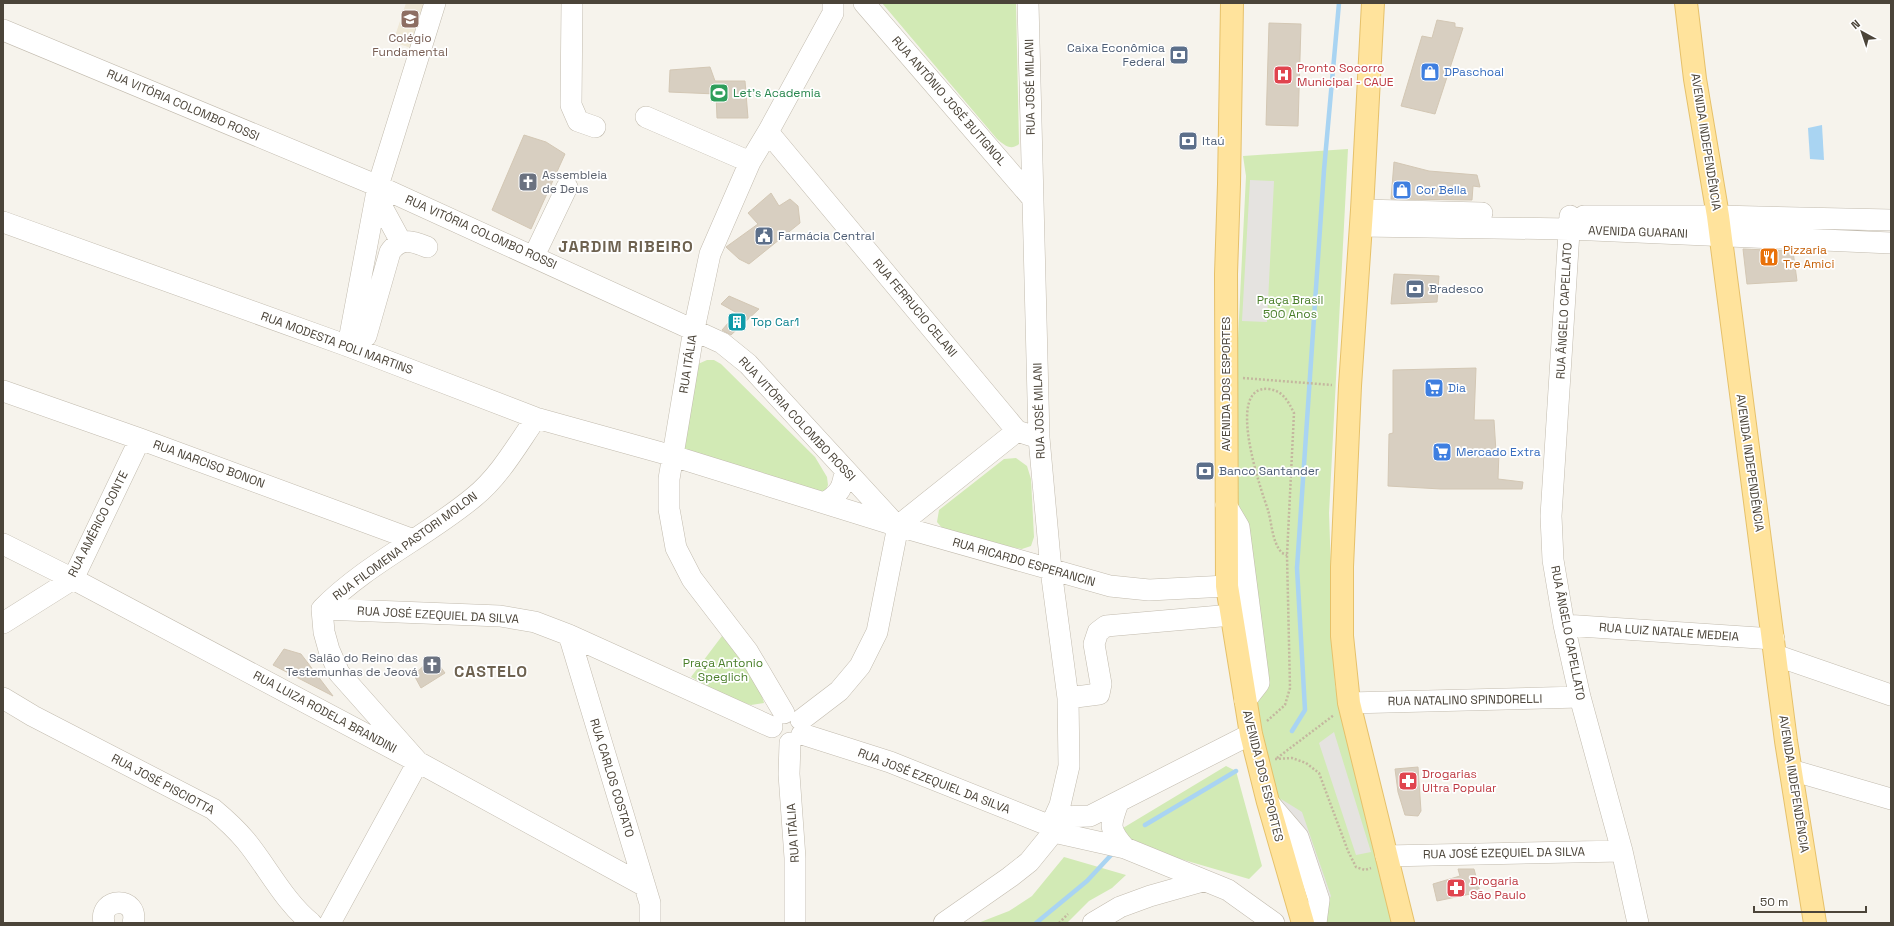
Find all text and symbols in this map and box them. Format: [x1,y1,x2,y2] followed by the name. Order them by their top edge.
[399,8,421,30] school or university icon: Colégio Fundamental
[1842,12,1882,52] north arrow
[1848,17,1863,32] text: N
[372,30,448,60] place label: Colégio Fundamental
[888,33,1010,169] street label: RUA ANTÔNIO JOSÉ BUTIGNOL
[1021,39,1039,135] street label: RUA JOSÉ MILANI
[1067,40,1165,70] place label: Caixa Econômica Federal
[1168,44,1190,66] bank icon: Caixa Econômica Federal
[1297,60,1394,90] place label: Pronto Socorro Municipal - CAUE
[1419,61,1441,83] shop icon: DPaschoal
[1272,64,1294,86] hospital icon: Pronto Socorro Municipal - CAUE
[1444,64,1504,80] place label: DPaschoal
[104,65,262,145] street label: RUA VITÓRIA COLOMBO ROSSI
[1687,72,1725,212] street label: AVENIDA INDEPENDÊNCIA
[708,82,730,104] sports icon: Let's Academia
[733,85,821,101] place label: Let's Academia
[1177,130,1199,152] bank icon: Itaú
[1202,133,1225,149] place label: Itaú
[542,167,607,197] place label: Assembleia de Deus
[517,171,539,193] church icon: Assembleia de Deus
[1391,179,1413,201] shop icon: Cor Bella
[1416,182,1467,198] place label: Cor Bella
[403,191,559,273] street label: RUA VITÓRIA COLOMBO ROSSI
[1588,222,1688,242] street label: AVENIDA GUARANI
[753,225,775,247] public building icon: Farmácia Central
[778,228,875,244] place label: Farmácia Central
[558,236,694,257] district label: JARDIM RIBEIRO
[1552,242,1576,380] street label: RUA ÂNGELO CAPELLATO
[1783,242,1834,272] place label: Pizzaria Tre Amici
[1758,246,1780,268] restaurant icon: Pizzaria Tre Amici
[869,256,961,360] street label: RUA FERRUCIO CELANI
[1404,278,1426,300] bank icon: Bradesco
[1429,281,1484,297] place label: Bradesco
[1257,292,1323,322] park label: Praça Brasil 500 Anos
[259,308,415,378] street label: RUA MODESTA POLI MARTINS
[726,311,748,333] building icon: Top Car1
[751,314,799,330] place label: Top Car1
[1218,317,1234,451] street label: AVENIDA DOS ESPORTES
[675,333,701,395] street label: RUA ITÁLIA
[735,353,859,485] street label: RUA VITÓRIA COLOMBO ROSSI
[1029,363,1049,459] street label: RUA JOSÉ MILANI
[1423,377,1445,399] supermarket icon: Dia
[1448,380,1466,396] place label: Dia
[1732,393,1768,533] street label: AVENIDA INDEPENDÊNCIA
[151,436,267,492] street label: RUA NARCISO BONON
[1431,441,1453,463] supermarket icon: Mercado Extra
[1456,444,1541,460] place label: Mercado Extra
[1194,460,1216,482] bank icon: Banco Santander
[1219,463,1320,479] place label: Banco Santander
[64,468,132,580] street label: RUA AMÉRICO CONTE
[329,488,481,604] street label: RUA FILOMENA PASTORI MOLON
[951,534,1097,590] street label: RUA RICARDO ESPERANCIN
[1547,564,1589,702] street label: RUA ÂNGELO CAPELLATO
[357,603,520,627] street label: RUA JOSÉ EZEQUIEL DA SILVA
[1598,619,1740,645] street label: RUA LUIZ NATALE MEDEIA
[286,650,418,680] place label: Salão do Reino das Testemunhas de Jeová
[421,654,443,676] church icon: Salão do Reino das Testemunhas de Jeová
[683,655,763,685] park label: Praça Antonio Speglich
[454,661,528,682] district label: CASTELO
[250,667,400,757] street label: RUA LUIZA RODELA BRANDINI
[1388,691,1542,709] street label: RUA NATALINO SPINDORELLI
[1239,709,1287,843] street label: AVENIDA DOS ESPORTES
[1775,714,1813,854] street label: AVENIDA INDEPENDÊNCIA
[586,717,638,839] street label: RUA CARLOS COSTATO
[855,744,1013,818] street label: RUA JOSÉ EZEQUIEL DA SILVA
[109,750,218,818] street label: RUA JOSÉ PISCIOTTA
[1422,766,1497,796] place label: Drogarias Ultra Popular
[1397,770,1419,792] pharmacy icon: Drogarias Ultra Popular
[783,802,803,863] street label: RUA ITÁLIA
[1423,844,1586,862] street label: RUA JOSÉ EZEQUIEL DA SILVA
[1470,873,1526,903] place label: Drogaria São Paulo
[1445,877,1467,899] pharmacy icon: Drogaria São Paulo
[1754,888,1866,914] scale bar
[1760,894,1788,910] text: 50 m

